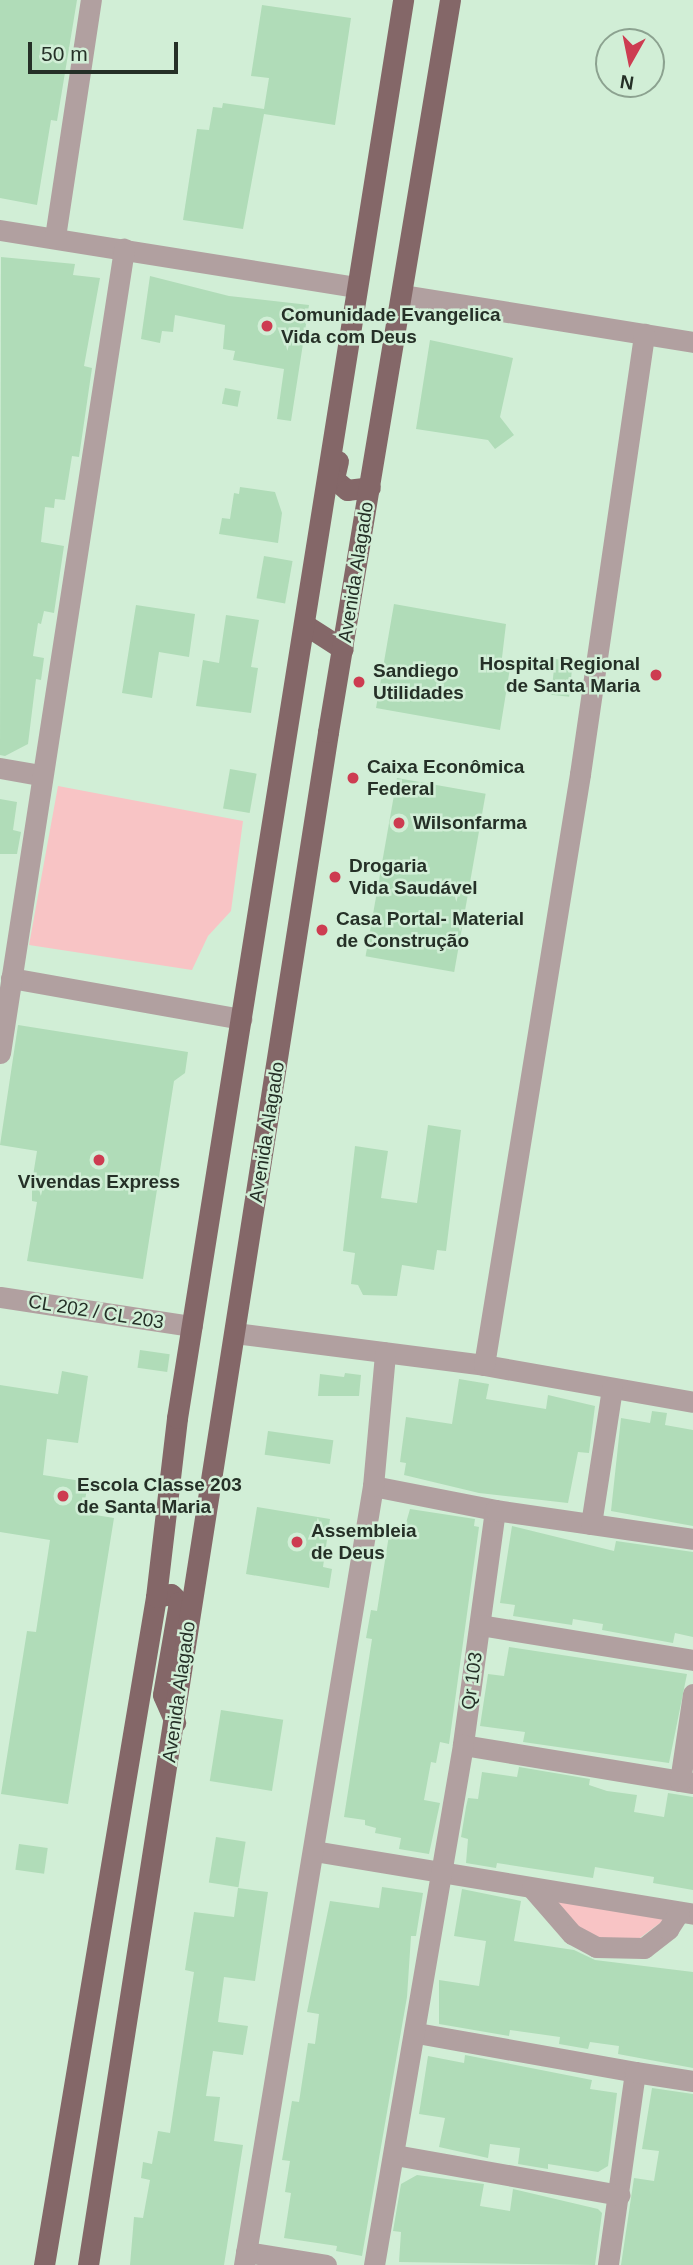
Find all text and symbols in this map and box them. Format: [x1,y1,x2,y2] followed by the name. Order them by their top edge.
[32,28,182,72] scale bar
[595,28,665,98] north arrow
[41,42,88,65] text: 50 m
[619,71,635,94] text: N
[281,304,501,348] place label: Comunidade Evangelica Vida com Deus
[259,318,275,334] marker: Comunidade Evangelica Vida com Deus
[334,499,378,645] street label: Avenida Alagado
[480,653,640,697] place label: Hospital Regional de Santa Maria
[373,660,464,704] place label: Sandiego Utilidades
[646,665,666,685] marker: Hospital Regional de Santa Maria
[351,674,367,690] marker: Sandiego Utilidades
[367,756,524,800] place label: Caixa Econômica Federal
[345,770,361,786] marker: Caixa Econômica Federal
[413,812,527,834] place label: Wilsonfarma
[391,815,407,831] marker: Wilsonfarma
[349,855,477,899] place label: Drogaria Vida Saudável
[327,869,343,885] marker: Drogaria Vida Saudável
[336,908,524,952] place label: Casa Portal- Material de Construção
[314,922,330,938] marker: Casa Portal- Material de Construção
[245,1059,289,1205] street label: Avenida Alagado
[91,1152,107,1168] marker: Vivendas Express
[18,1171,180,1193] place label: Vivendas Express
[26,1290,166,1334] street label: CL 202 / CL 203
[77,1474,242,1518] place label: Escola Classe 203 de Santa Maria
[55,1488,71,1504] marker: Escola Classe 203 de Santa Maria
[311,1520,417,1564] place label: Assembleia de Deus
[289,1534,305,1550] marker: Assembleia de Deus
[158,1619,200,1765] street label: Avenida Alagado
[457,1651,487,1711] street label: Qr 103

